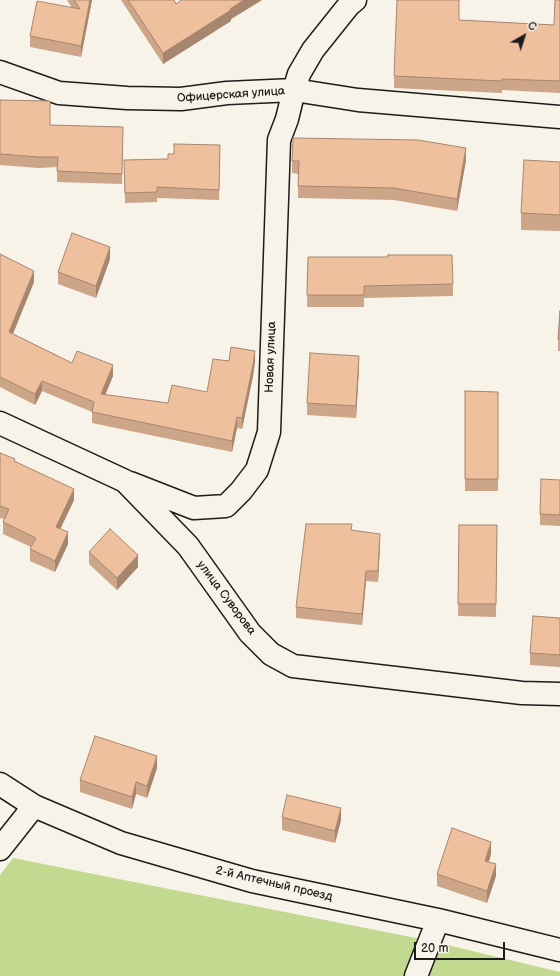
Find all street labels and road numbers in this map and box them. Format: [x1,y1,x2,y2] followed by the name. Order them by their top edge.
[177,84,285,106] street label: Офицерская улица
[263,321,279,393] street label: Новая улица
[193,558,259,638] street label: улица Суворова
[214,864,334,904] street label: 2-й Аптечный проезд

